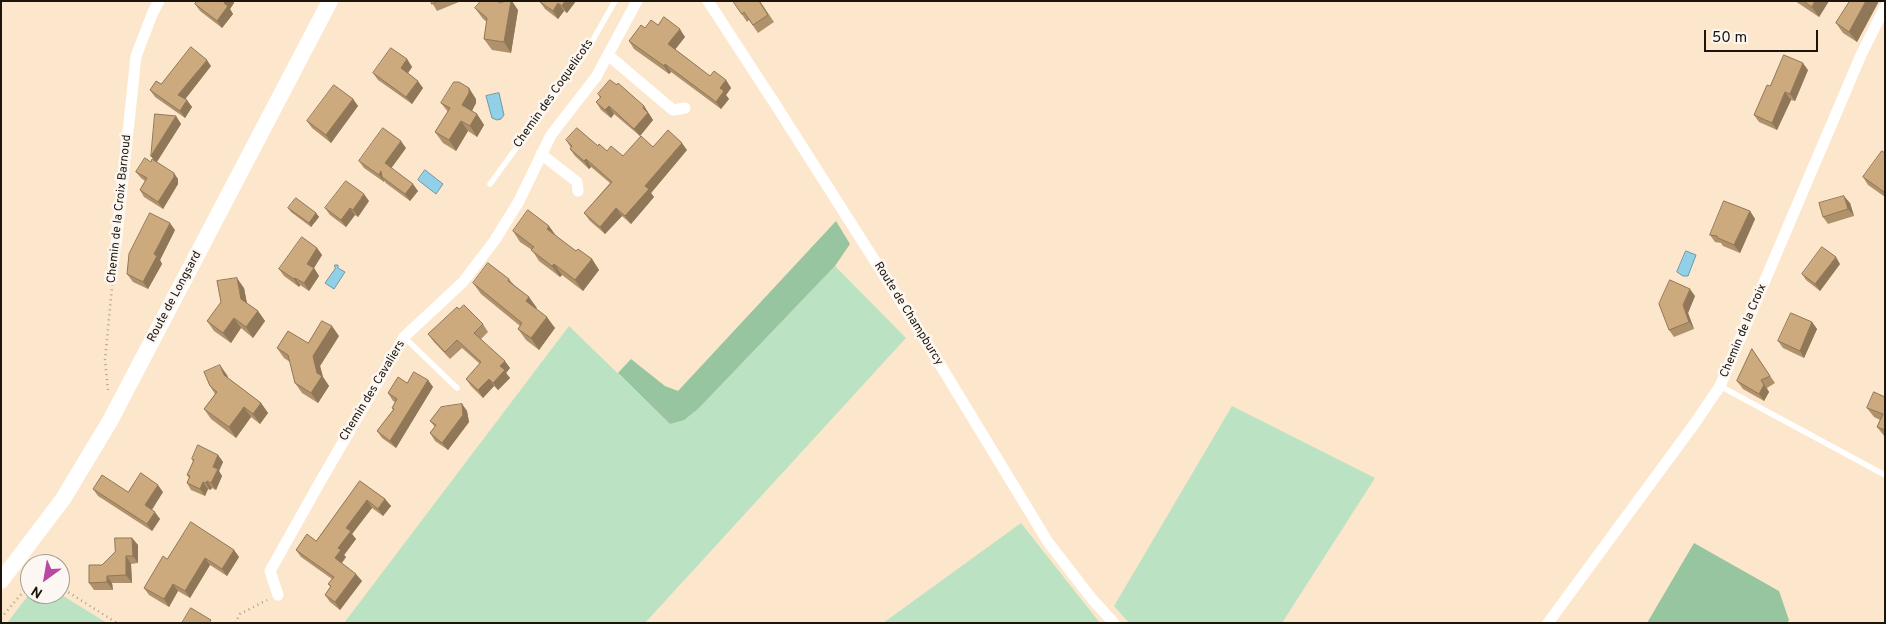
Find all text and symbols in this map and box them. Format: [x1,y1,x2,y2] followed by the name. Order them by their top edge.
[1706,20,1820,52] scale bar
[1712,29,1747,48] text: 50 m
[511,37,597,151] street label: Chemin des Coquelicots
[105,134,135,284] street label: Chemin de la Croix Barnoud
[145,249,205,345] street label: Route de Longsard
[870,260,946,368] street label: Route de Champburcy
[1718,282,1770,380] street label: Chemin de la Croix
[337,338,409,444] street label: Chemin des Cavaliers
[20,554,70,604] north arrow
[29,581,46,601] text: N

